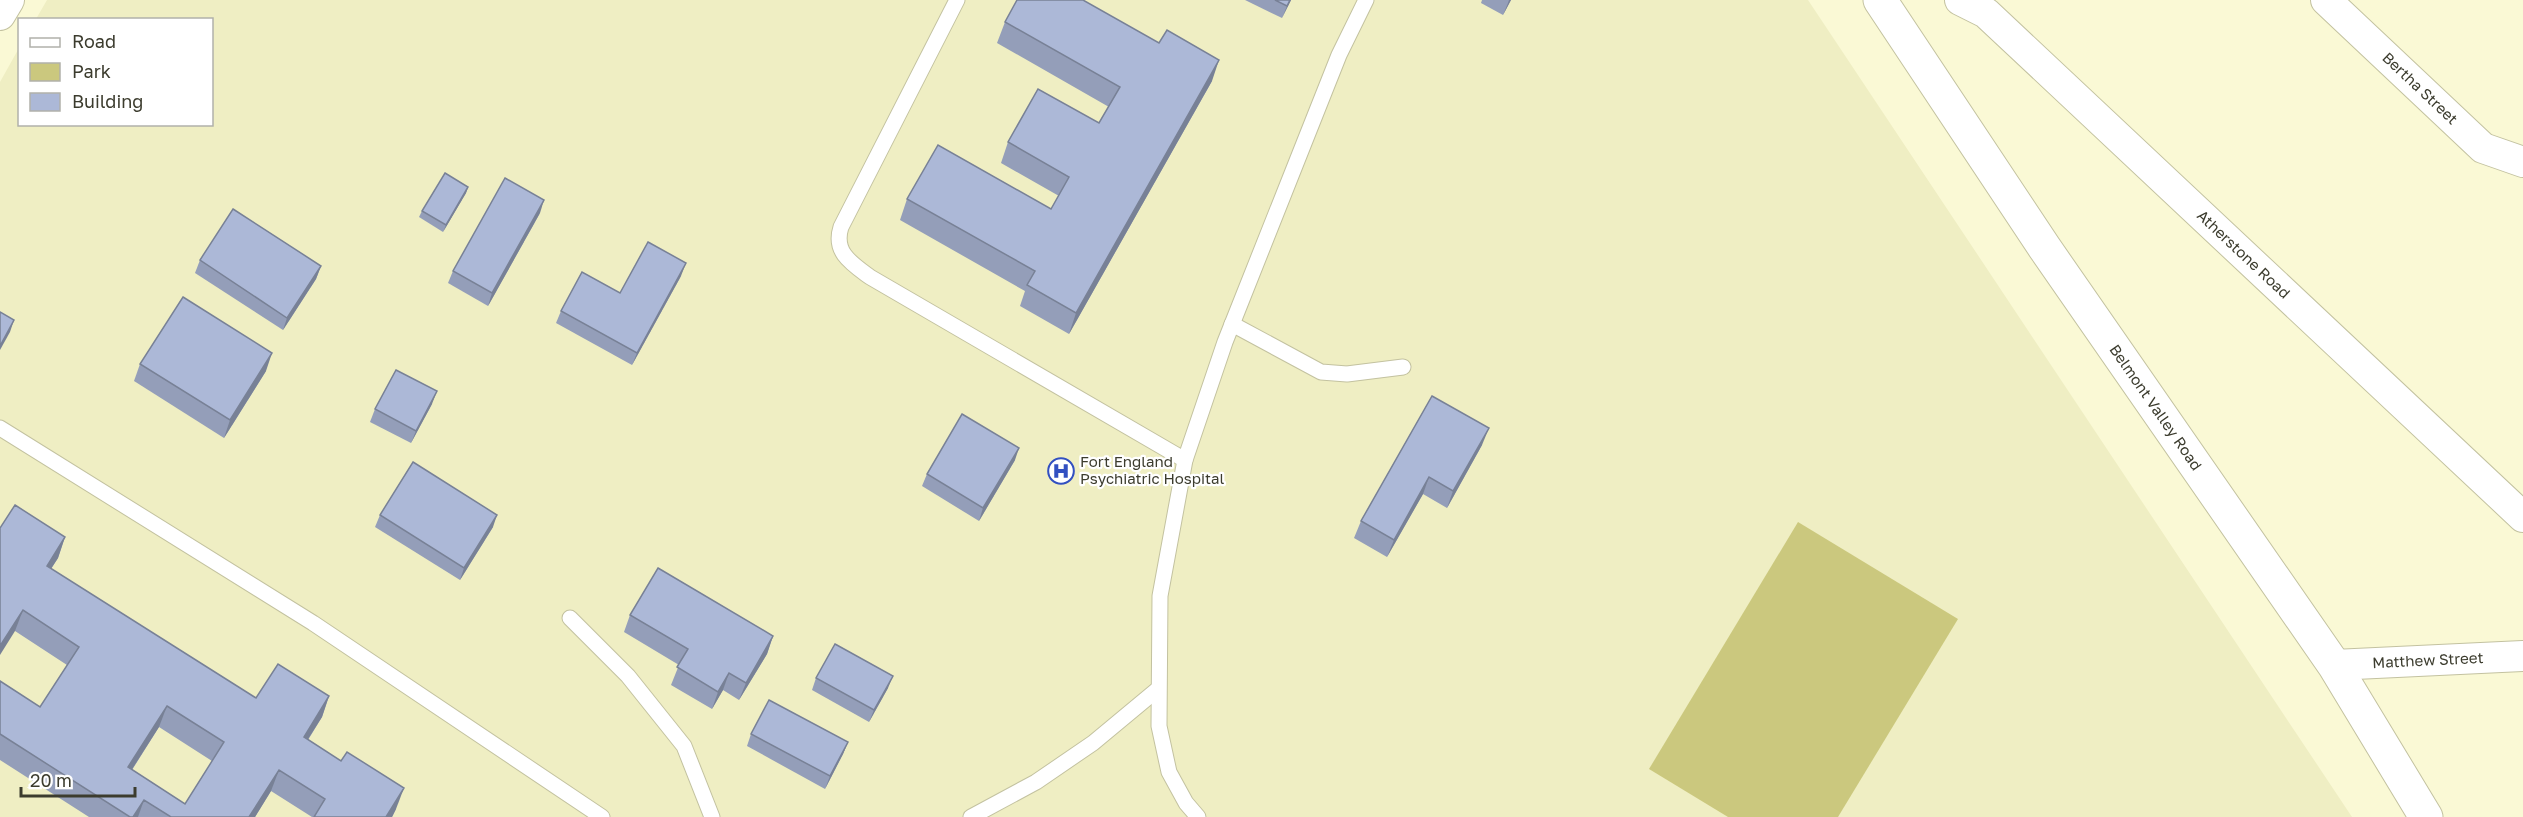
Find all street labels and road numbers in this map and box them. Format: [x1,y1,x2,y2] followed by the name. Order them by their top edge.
[2379,48,2462,128] street label: Bertha Street
[2194,206,2294,302] street label: Atherstone Road
[2106,341,2206,473] street label: Belmont Valley Road
[2372,648,2484,671] street label: Matthew Street

